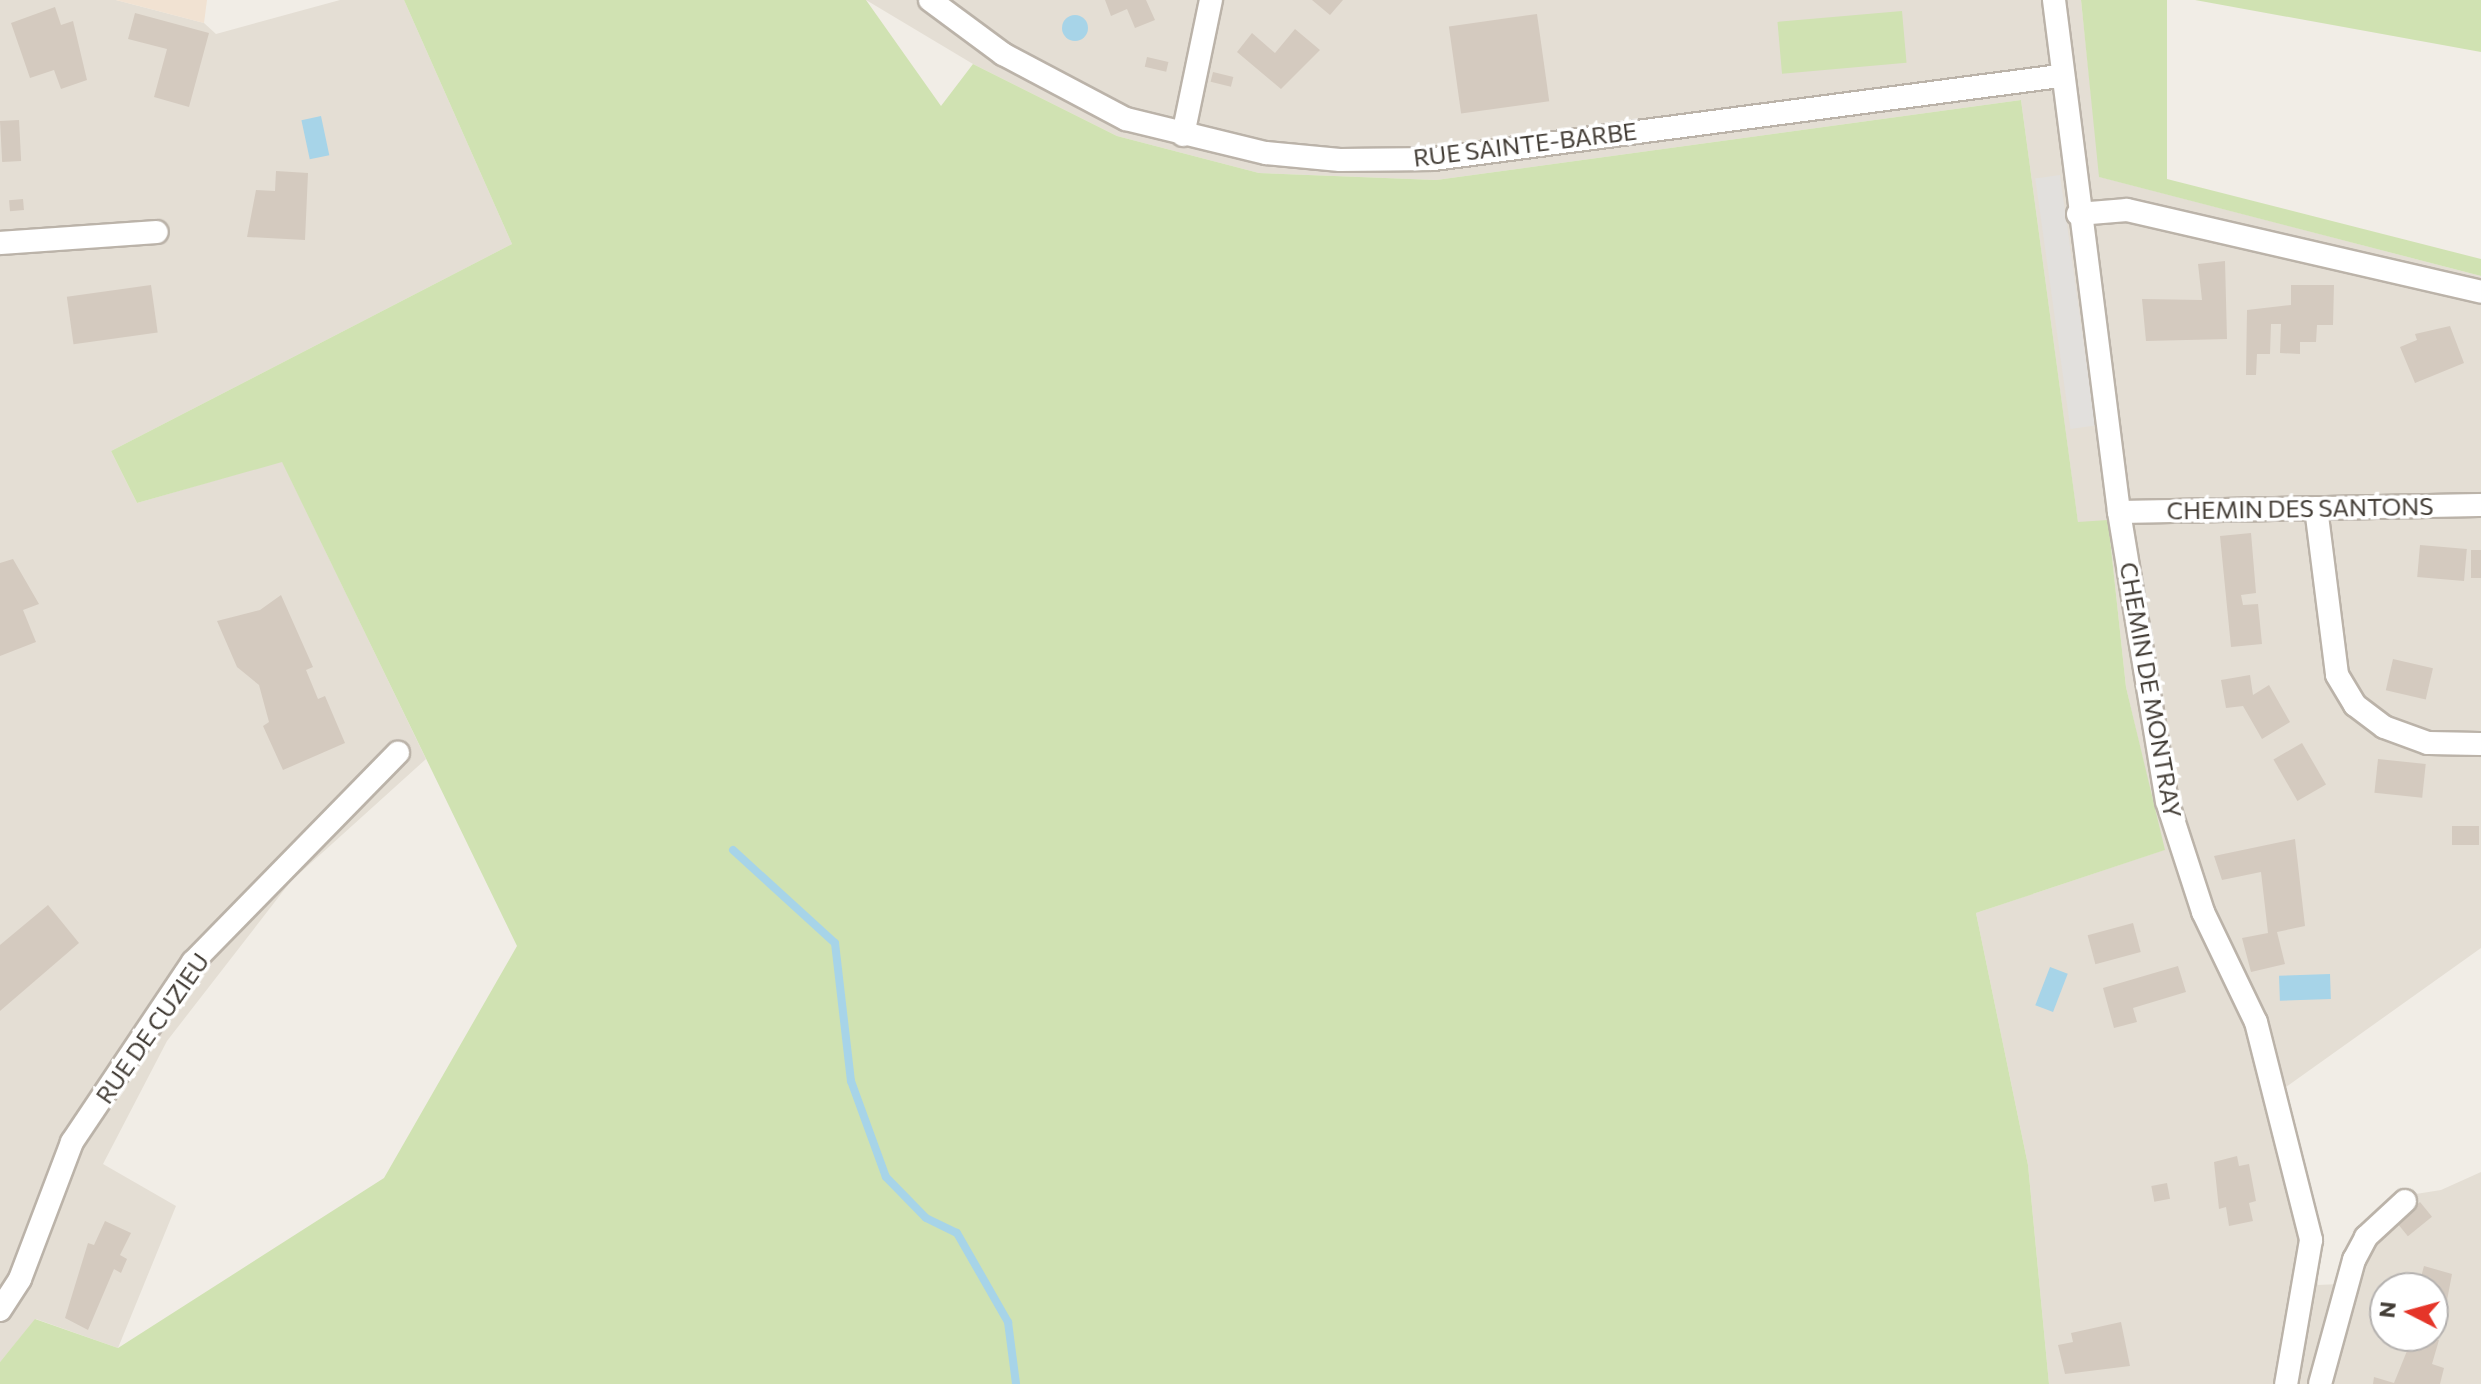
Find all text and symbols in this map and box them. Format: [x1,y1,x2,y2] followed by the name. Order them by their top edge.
[1412,116,1638,172] street label: RUE SAINTE-BARBE
[2166,491,2434,525] street label: CHEMIN DES SANTONS
[2114,560,2188,820] street label: CHEMIN DE MONTRAY
[89,947,215,1109] street label: RUE DE CUZIEU
[2369,1272,2449,1352] north arrow
[2372,1300,2401,1319] text: N

